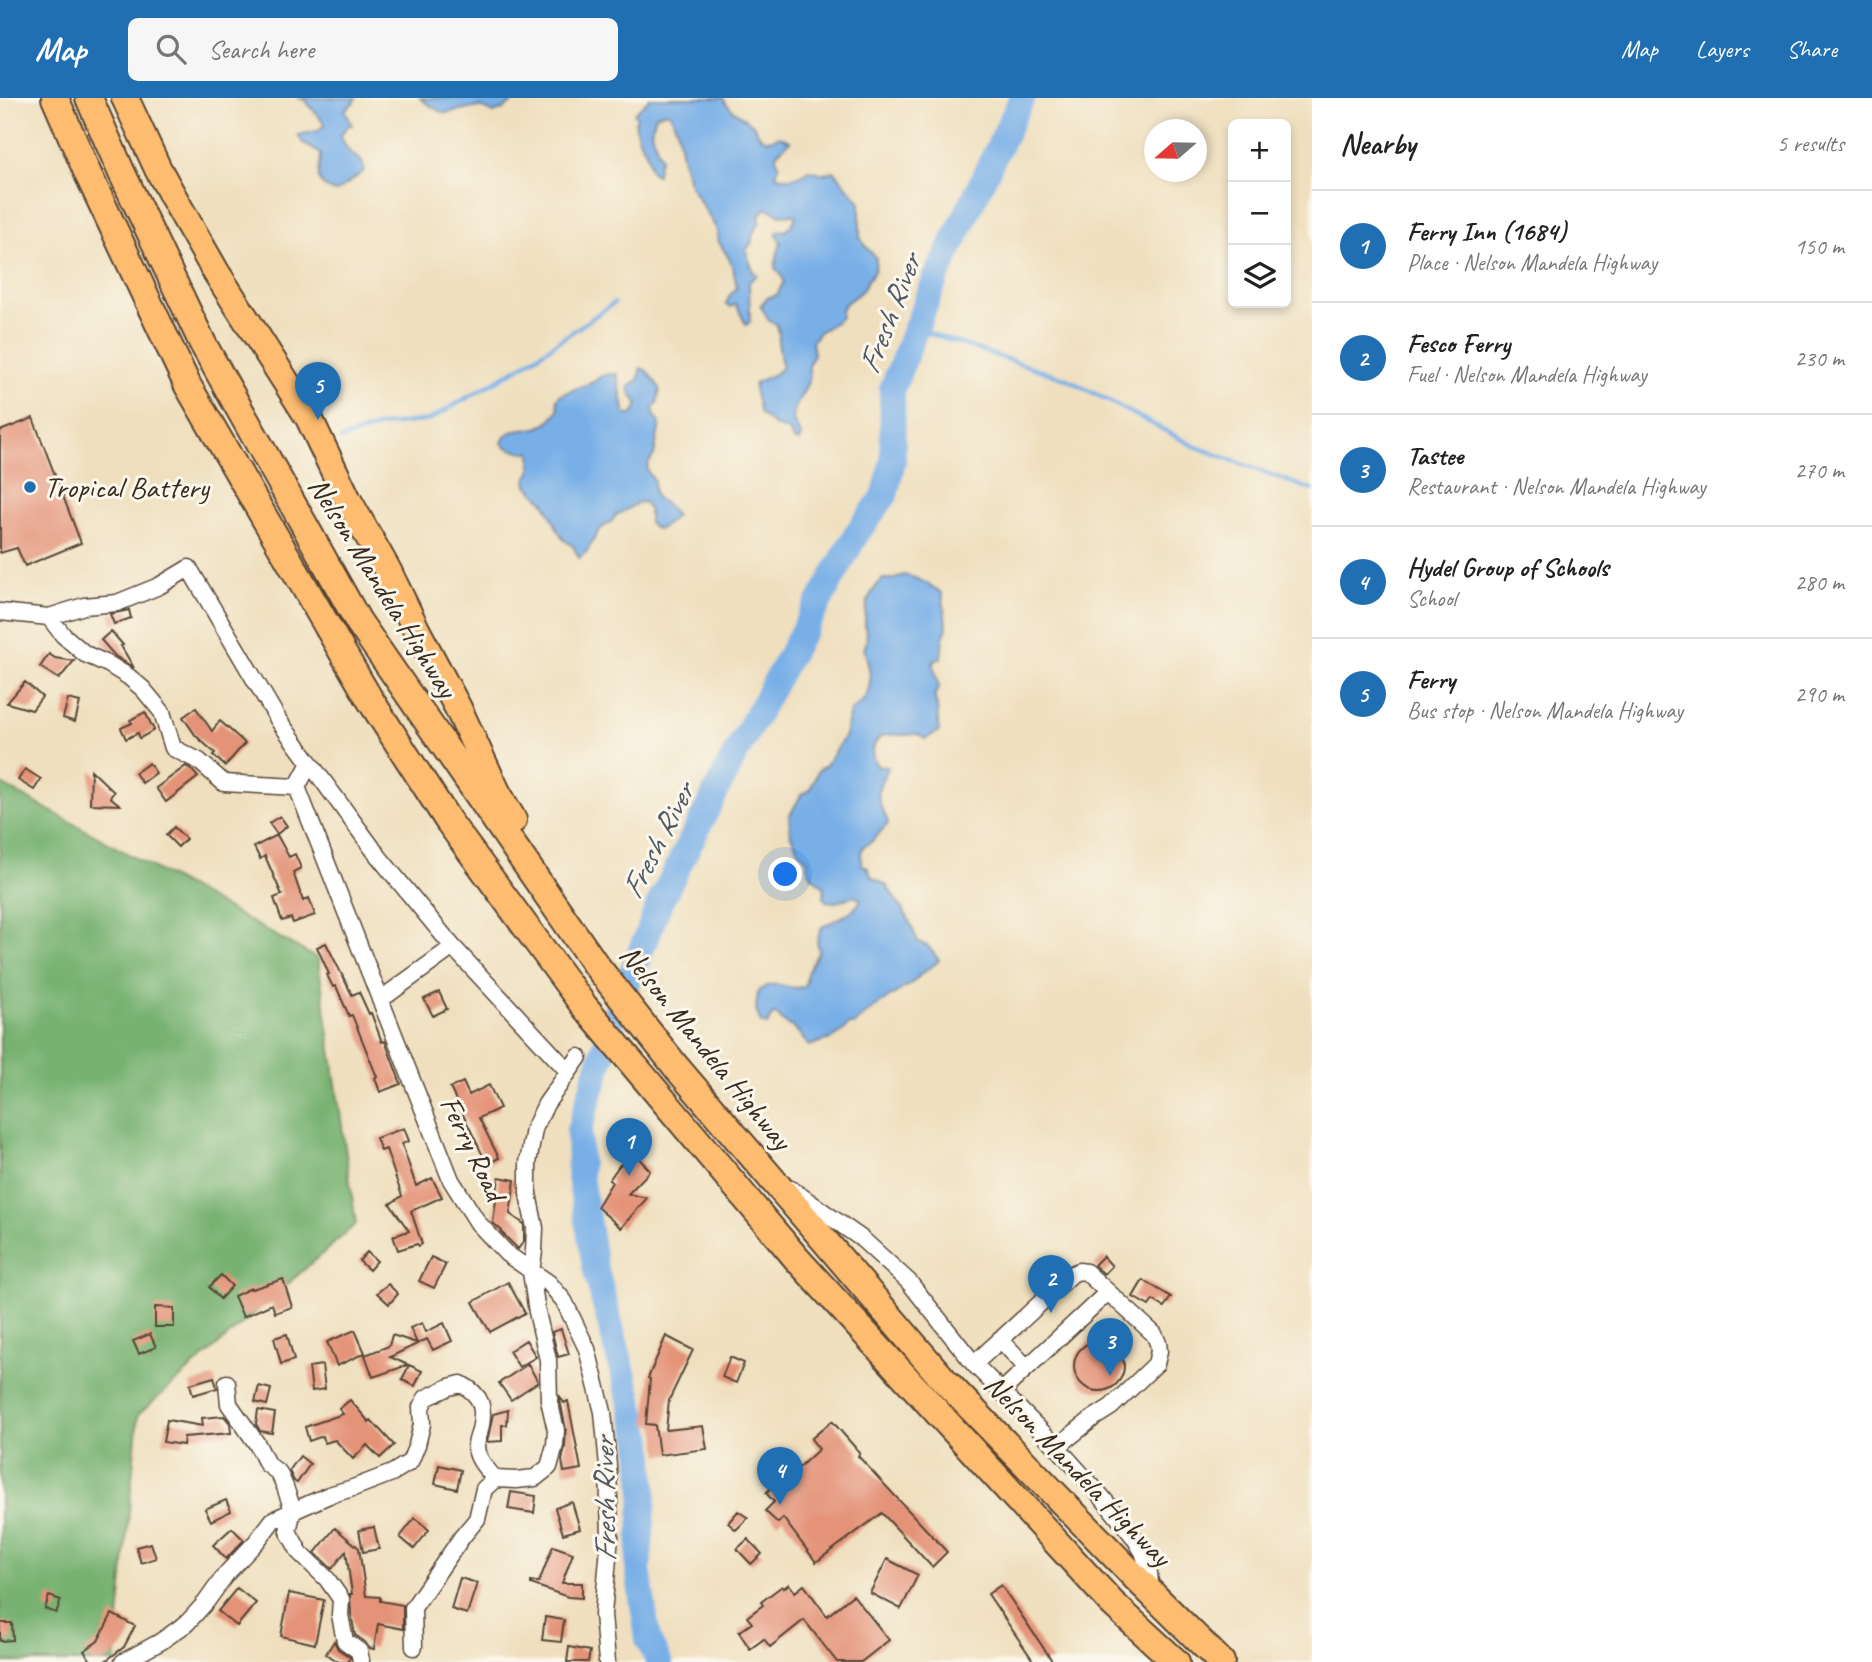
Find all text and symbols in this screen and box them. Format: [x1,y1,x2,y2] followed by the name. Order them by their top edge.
[128,18,618,81] search box
[35,28,86,70] text: Map
[152,30,190,68] icon: search
[208,33,314,66] text: Search here
[1621,34,1658,64] text: Map
[1696,34,1749,64] text: Layers
[1787,34,1837,64] text: Share
[1144,119,1207,182] north arrow
[1228,119,1291,308] map controls
[1228,119,1291,182] button: +
[1340,125,1416,163] text: Nearby
[1777,129,1844,158] text: 5 results
[1228,182,1291,245] button: −
[1407,215,1566,248] text: Ferry Inn (1684)
[1358,232,1368,261] text: 1
[1795,232,1844,261] text: 150 m
[848,245,932,379] water label: Fresh River
[1228,245,1291,308] button: layers
[1407,248,1657,277] text: Place · Nelson Mandela Highway
[1407,327,1510,360] text: Fesco Ferry
[1358,344,1368,373] text: 2
[1795,344,1844,373] text: 230 m
[1407,360,1647,389] text: Fuel · Nelson Mandela Highway
[295,362,341,420] pin: 5
[1407,439,1463,472] text: Tastee
[1358,456,1368,485] text: 3
[1795,456,1844,485] text: 270 m
[44,468,211,506] place label: Tropical Battery
[300,470,468,707] street label: Nelson Mandela Highway
[1407,472,1706,501] text: Restaurant · Nelson Mandela Highway
[22,479,38,495] marker: Tropical Battery
[1407,551,1609,584] text: Hydel Group of Schools
[1358,568,1368,597] text: 4
[1795,568,1844,597] text: 280 m
[1407,584,1456,613] text: School
[1407,663,1455,696] text: Ferry
[1358,680,1368,709] text: 5
[1795,680,1844,709] text: 290 m
[1407,696,1683,725] text: Bus stop · Nelson Mandela Highway
[611,773,706,906] water label: Fresh River
[768,857,802,891] your location
[612,937,802,1160] street label: Nelson Mandela Highway
[431,1089,516,1210] street label: Ferry Road
[606,1118,652,1176] pin: 1
[1028,1255,1074,1313] pin: 2
[1087,1318,1133,1376] pin: 3
[976,1366,1182,1576] street label: Nelson Mandela Highway
[583,1433,626,1562] water label: Fresh River
[757,1447,803,1505] pin: 4

